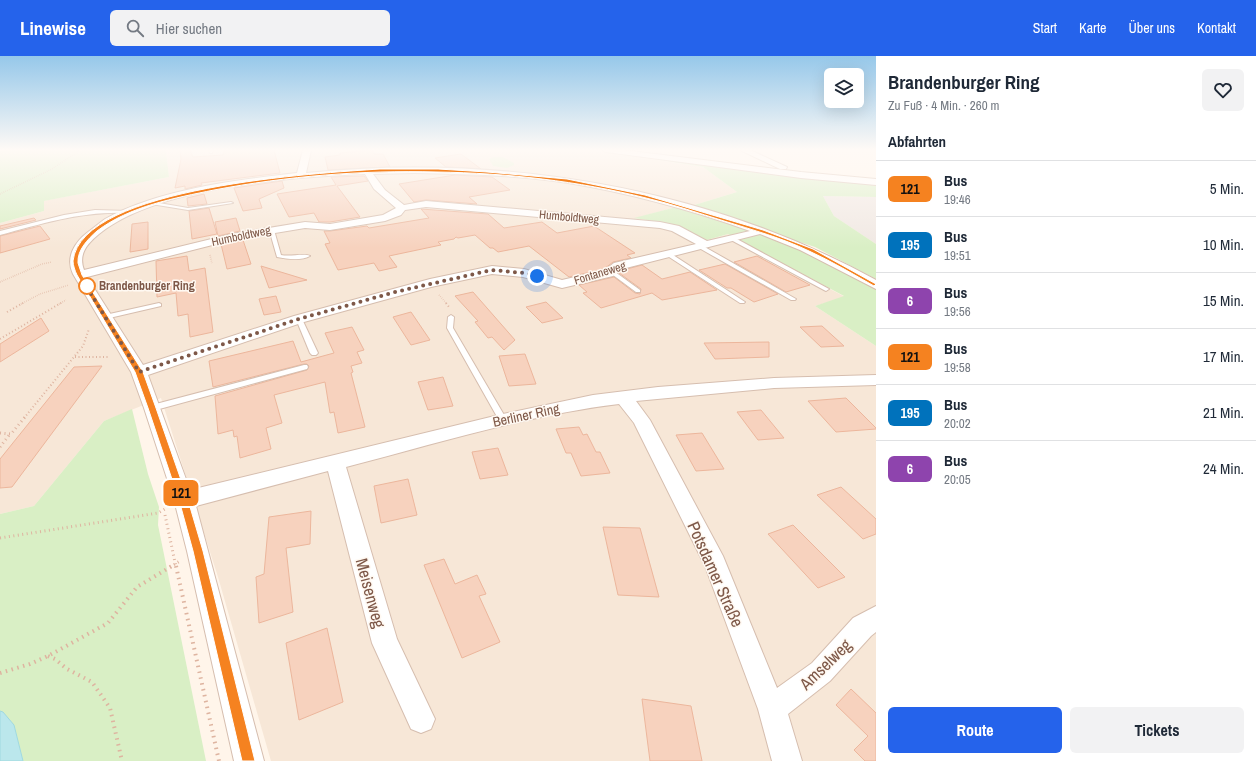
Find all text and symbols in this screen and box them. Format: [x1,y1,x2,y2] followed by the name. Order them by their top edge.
[110,10,390,46] search box
[20,15,86,41] text: Linewise
[124,17,146,39] icon: search
[156,18,222,39] text: Hier suchen
[1033,19,1057,37] text: Start
[1079,19,1106,37] text: Karte
[1128,19,1175,37] text: Über uns
[1197,19,1236,37] text: Kontakt
[824,68,864,108] map controls
[824,68,864,108] button: layers
[888,69,1040,95] text: Brandenburger Ring
[1202,69,1244,111] button: heart
[888,97,999,114] text: Zu Fuß · 4 Min. · 260 m
[888,131,946,152] text: Abfahrten
[944,170,967,191] text: Bus
[1210,178,1244,199] text: 5 Min.
[900,180,920,198] text: 121
[944,191,971,208] text: 19:46
[538,206,600,228] street label: Humboldtweg
[210,222,273,250] street label: Humboldtweg
[944,226,967,247] text: Bus
[1203,234,1244,255] text: 10 Min.
[900,236,920,254] text: 195
[944,247,971,264] text: 19:51
[572,257,629,288] street label: Fontaneweg
[527,266,547,286] your location
[78,277,96,295] marker: Brandenburger Ring
[99,278,195,294] place label: Brandenburger Ring
[944,282,967,303] text: Bus
[1203,290,1244,311] text: 15 Min.
[907,292,913,310] text: 6
[944,303,971,320] text: 19:56
[944,338,967,359] text: Bus
[1203,346,1244,367] text: 17 Min.
[900,348,920,366] text: 121
[944,359,971,376] text: 19:58
[944,394,967,415] text: Bus
[491,399,562,431] street label: Berliner Ring
[1203,402,1244,423] text: 21 Min.
[900,404,920,422] text: 195
[944,415,971,432] text: 20:02
[944,450,967,471] text: Bus
[1203,458,1244,479] text: 24 Min.
[907,460,913,478] text: 6
[944,471,971,488] text: 20:05
[158,480,204,506] line badge: 121
[171,484,191,502] text: 121
[682,518,750,631] street label: Potsdamer Straße
[351,556,391,631] street label: Meisenweg
[793,633,856,695] street label: Amselweg
[888,707,1062,753] button: Route
[1070,707,1244,753] button: Tickets

